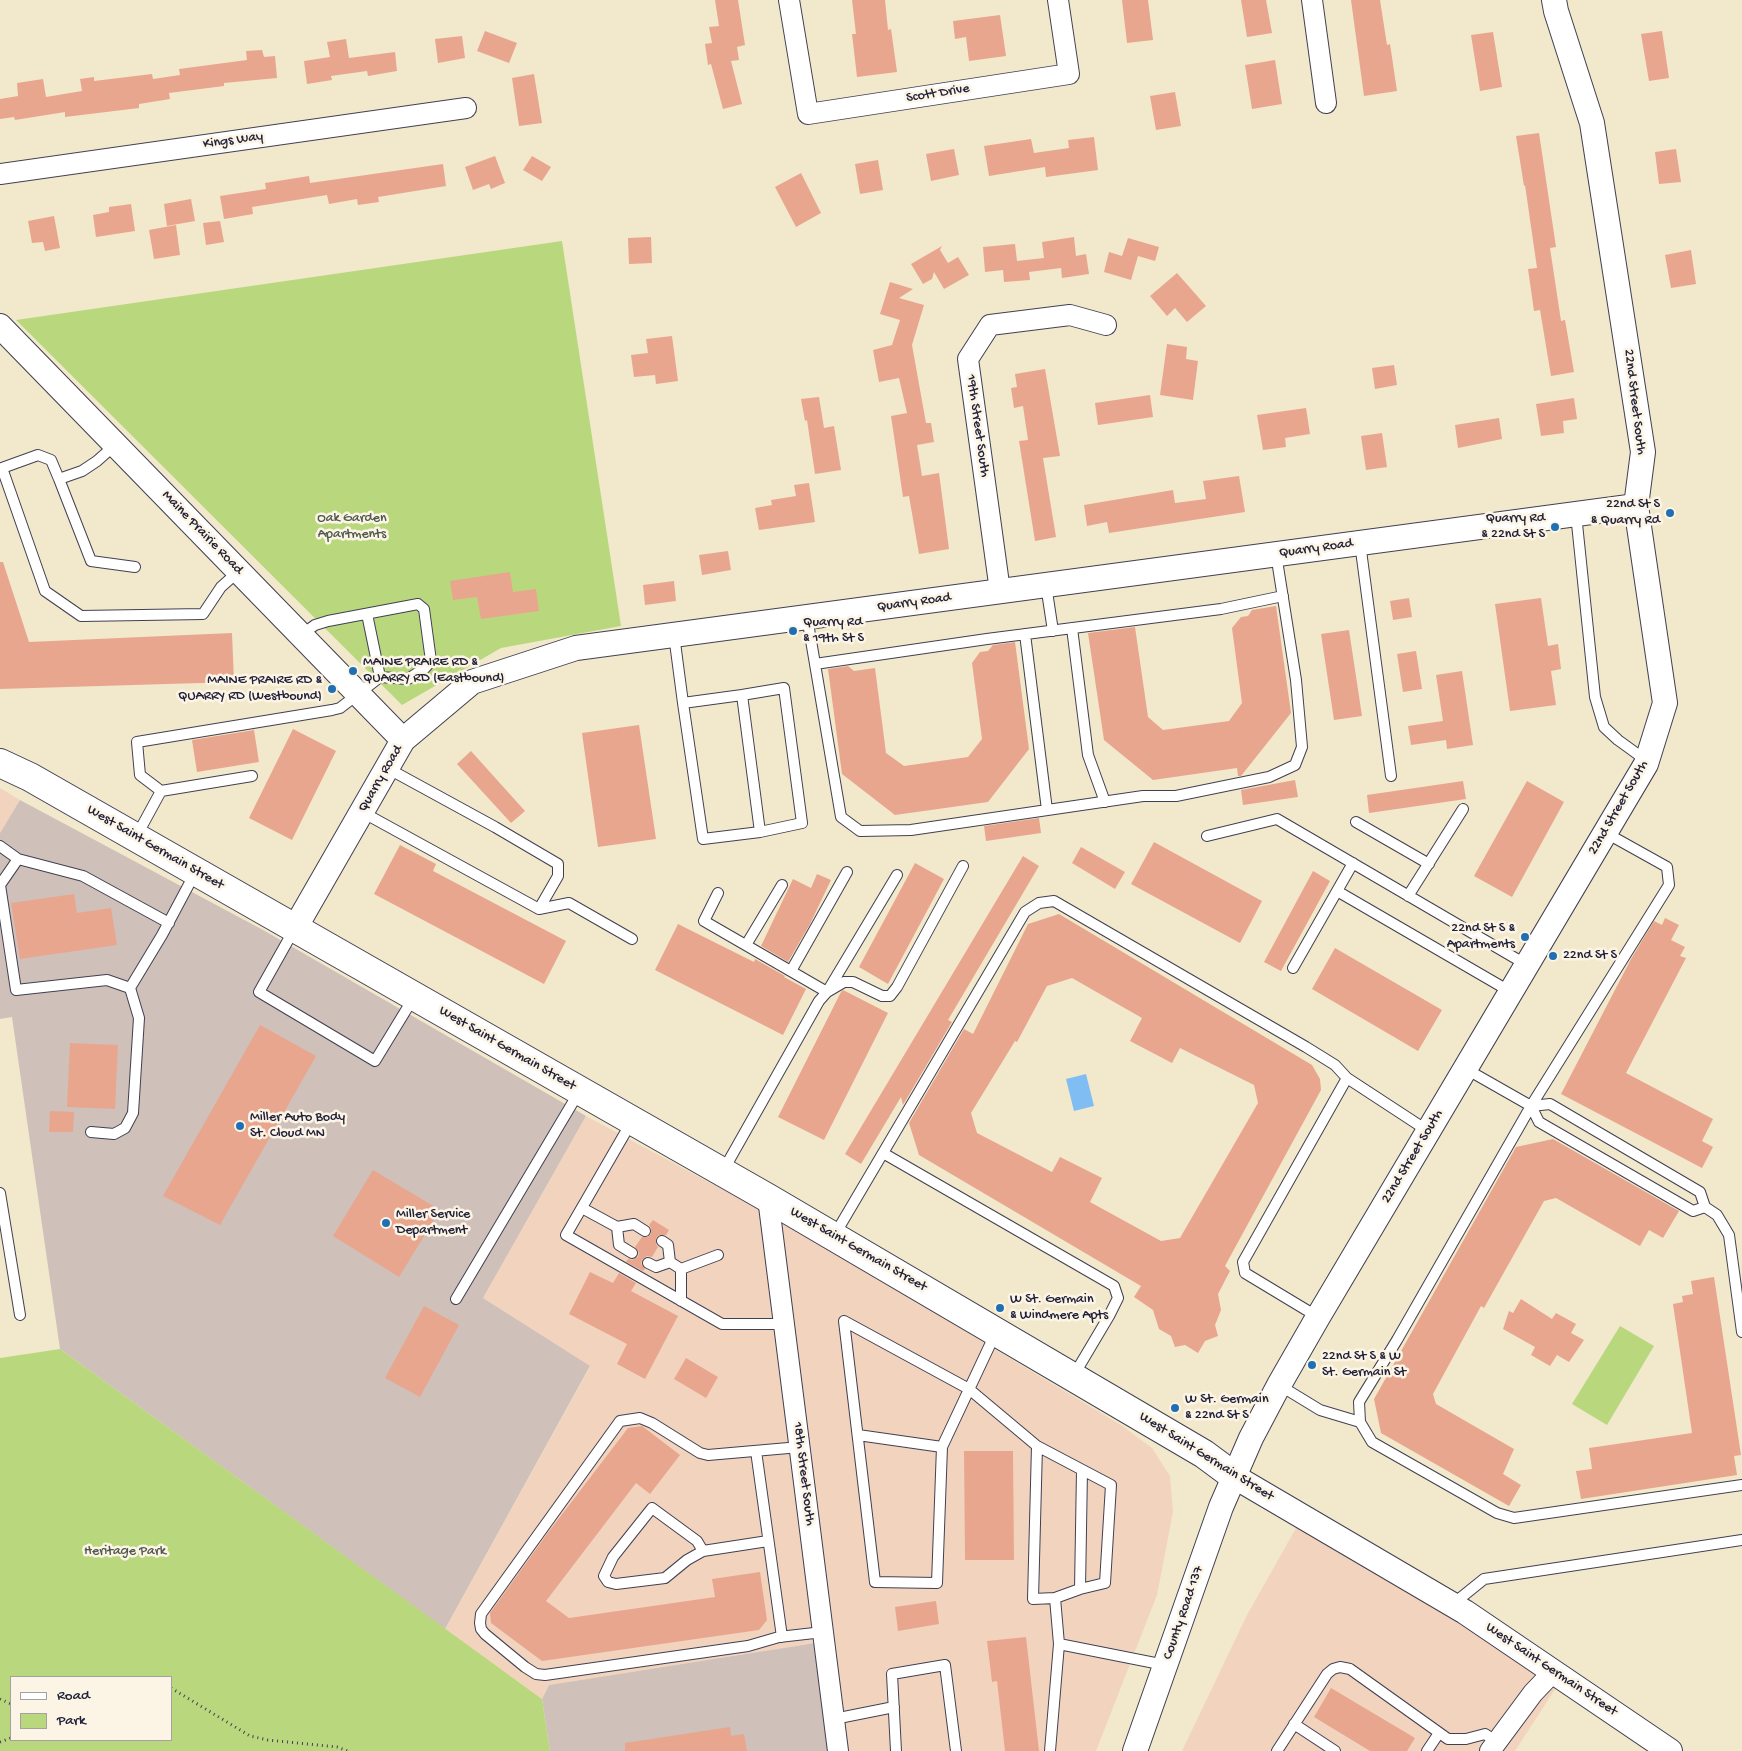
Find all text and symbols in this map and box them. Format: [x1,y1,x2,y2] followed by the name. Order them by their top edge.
[905,81,971,107] street label: Scott Drive
[202,128,264,154] street label: Kings Way
[1619,348,1649,456] street label: 22nd Street South
[961,374,993,478] street label: 19th Street South
[158,487,246,579] street label: Maine Prairie Road
[1591,497,1660,530] place label: 22nd St S & Quarry Rd
[1664,507,1676,519] marker: 22nd St S & Quarry Rd
[317,511,387,544] park label: Oak Garden Apartments
[1481,511,1545,544] place label: Quarry Rd & 22nd St S
[1549,521,1561,533] marker: Quarry Rd & 22nd St S
[1278,536,1354,562] street label: Quarry Road
[876,590,952,616] street label: Quarry Road
[803,615,864,648] place label: Quarry Rd & 19th St S
[787,625,799,637] marker: Quarry Rd & 19th St S
[363,655,504,688] place label: MAINE PRAIRE RD & QUARRY RD (Eastbound)
[347,665,359,677] marker: MAINE PRAIRE RD & QUARRY RD (Eastbound)
[178,673,322,706] place label: MAINE PRAIRE RD & QUARRY RD (Westbound)
[326,683,338,695] marker: MAINE PRAIRE RD & QUARRY RD (Westbound)
[355,743,407,815] street label: Quarry Road
[1585,758,1653,858] street label: 22nd Street South
[84,802,226,894] street label: West Saint Germain Street
[1447,921,1515,954] place label: 22nd St S & Apartments
[1519,931,1531,943] marker: 22nd St S & Apartments
[1563,948,1617,964] place label: 22nd St S
[1547,950,1559,962] marker: 22nd St S
[436,1003,578,1095] street label: West Saint Germain Street
[1378,1107,1448,1207] street label: 22nd Street South
[250,1110,345,1142] place label: Miller Auto Body St. Cloud MN
[234,1120,246,1132] marker: Miller Auto Body St. Cloud MN
[787,1204,929,1296] street label: West Saint Germain Street
[396,1207,470,1240] place label: Miller Service Department
[380,1217,392,1229] marker: Miller Service Department
[1010,1292,1108,1324] place label: W St. Germain & Windmere Apts
[994,1302,1006,1314] marker: W St. Germain & Windmere Apts
[1322,1349,1406,1381] place label: 22nd St S & W St. Germain St
[1306,1359,1318,1371] marker: 22nd St S & W St. Germain St
[1185,1392,1269,1424] place label: W St. Germain & 22nd St S
[1169,1402,1181,1414] marker: W St. Germain & 22nd St S
[1136,1409,1276,1505] street label: West Saint Germain Street
[788,1421,818,1527] street label: 18th Street South
[84,1544,166,1560] park label: Heritage Park
[1160,1564,1208,1662] street label: County Road 137
[1482,1620,1620,1720] street label: West Saint Germain Street
[10,1676,172,1741] legend
[57,1687,90,1705] text: Road
[57,1712,86,1730] text: Park

